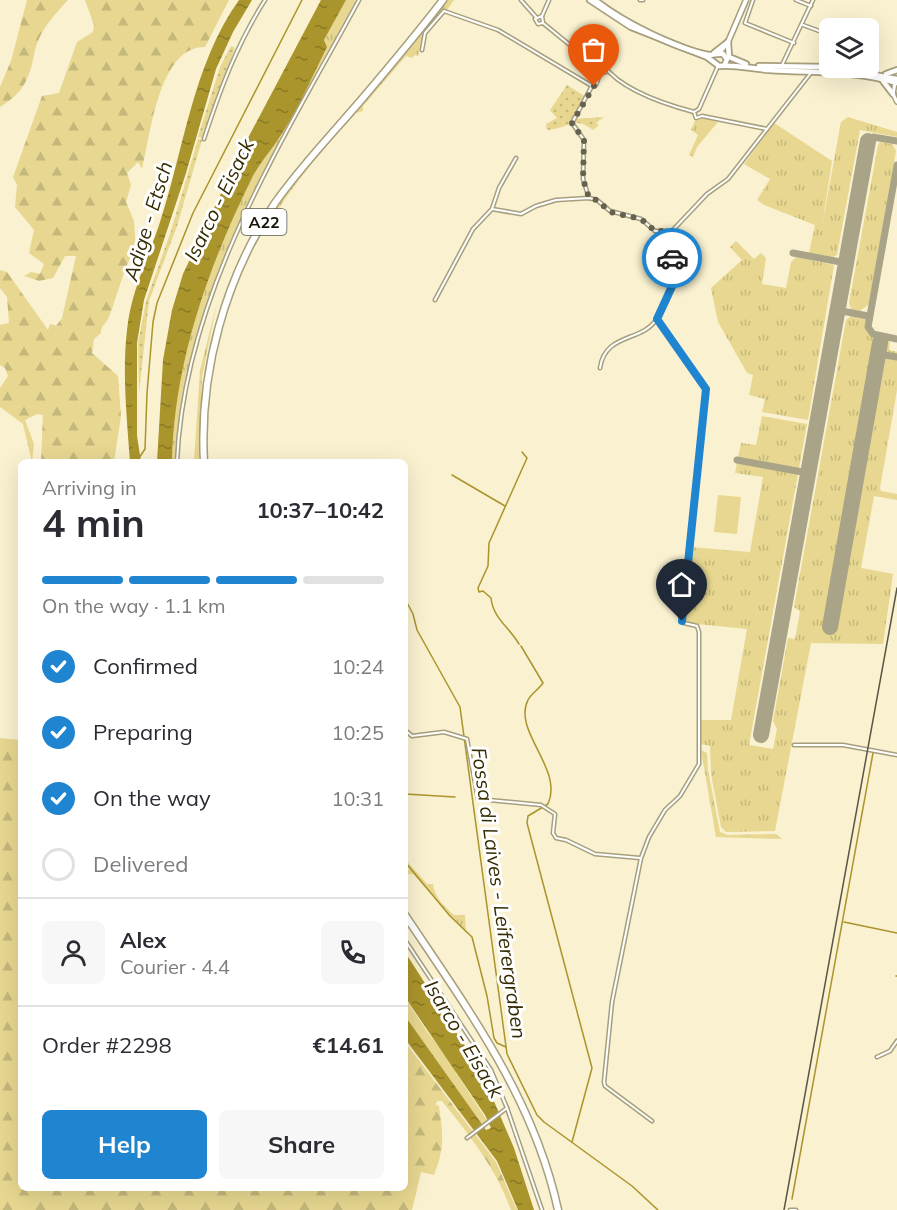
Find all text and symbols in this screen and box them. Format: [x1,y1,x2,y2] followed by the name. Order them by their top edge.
[819,18,879,78] map controls
[819,18,879,78] button: layers
[568,24,619,86] pin
[577,33,610,66] icon: bag
[178,134,259,265] water label: Isarco - Eisack
[117,158,178,285] water label: Adige - Etsch
[242,209,286,235] road number: A22
[642,228,702,288] courier
[656,242,689,275] icon: car
[42,475,137,500] text: Arriving in
[256,496,384,524] text: 10:37–10:42
[42,498,145,547] text: 4 min
[656,559,707,621] pin
[665,568,698,601] icon: home
[42,593,226,618] text: On the way · 1.1 km
[42,650,75,683] icon: check
[93,652,198,680] text: Confirmed
[331,654,384,679] text: 10:24
[42,716,75,749] icon: check
[93,718,193,746] text: Preparing
[331,720,384,745] text: 10:25
[467,746,532,1040] water label: Fossa di Laives - Leiferergraben
[42,782,75,815] icon: check
[93,784,211,812] text: On the way
[331,786,384,811] text: 10:31
[93,850,188,878] text: Delivered
[42,921,105,984] button: person
[321,921,384,984] button: phone
[120,926,166,954] text: Alex
[120,954,230,979] text: Courier · 4.4
[419,975,510,1103] water label: Isarco - Eisack
[42,1031,172,1059] text: Order #2298
[313,1031,384,1059] text: €14.61
[42,1110,207,1179] button: Help
[219,1110,384,1179] button: Share

